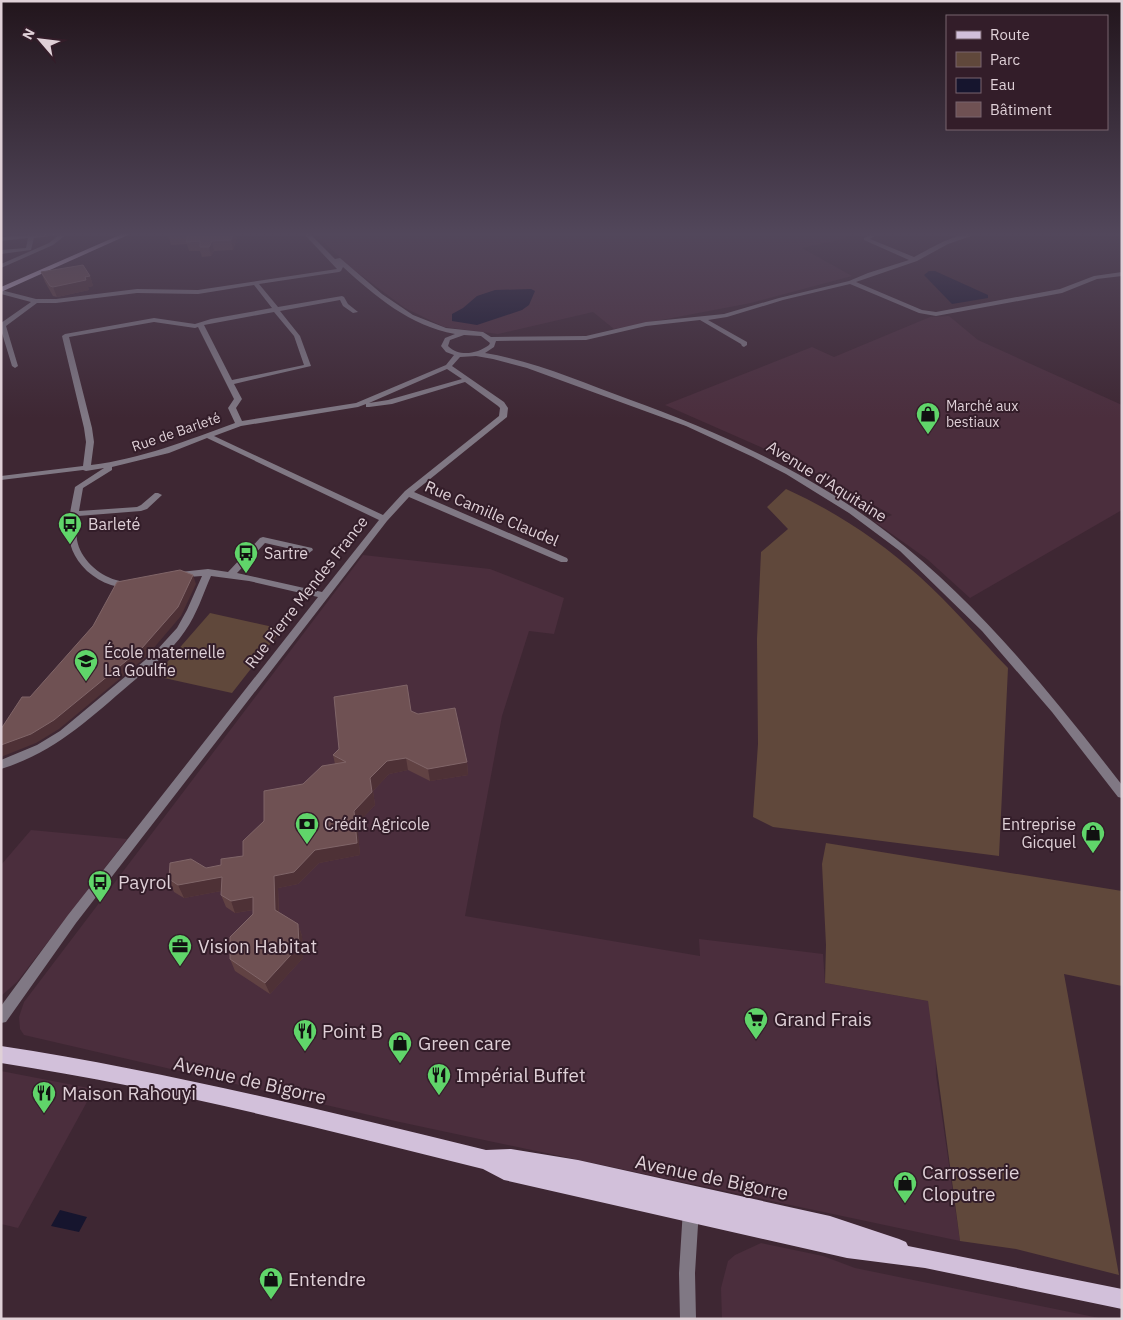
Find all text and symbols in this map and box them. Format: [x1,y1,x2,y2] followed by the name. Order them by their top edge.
[15,15,65,65] north arrow
[946,15,1108,130] legend
[18,25,39,43] text: N
[990,25,1030,44] text: Route
[990,50,1020,69] text: Parc
[990,75,1015,94] text: Eau
[990,100,1052,119] text: Bâtiment
[946,397,1018,431] place label: Marché aux bestiaux
[915,401,941,435] shop icon: Marché aux bestiaux
[129,408,223,456] street label: Rue de Barleté
[763,436,891,526] street label: Avenue d'Aquitaine
[422,476,562,550] street label: Rue Camille Claudel
[57,511,83,545] bus stop icon: Barleté
[240,512,372,672] street label: Rue Pierre Mendes France
[88,514,141,534] place label: Barleté
[233,540,259,574] bus stop icon: Sartre
[264,543,308,563] place label: Sartre
[104,641,225,680] place label: École maternelle La Goulfie
[73,648,99,682] school or university icon: École maternelle La Goulfie
[294,811,320,845] bank icon: Crédit Agricole
[324,814,430,834] place label: Crédit Agricole
[1002,814,1076,852] place label: Entreprise Gicquel
[1080,820,1106,854] shop icon: Entreprise Gicquel
[87,869,113,903] bus stop icon: Payrol
[118,870,172,894] place label: Payrol
[167,933,193,967] office icon: Vision Habitat
[198,934,317,958] place label: Vision Habitat
[743,1006,769,1040] supermarket icon: Grand Frais
[774,1007,872,1031] place label: Grand Frais
[292,1018,318,1052] restaurant icon: Point B
[322,1019,383,1043] place label: Point B
[387,1030,413,1064] shop icon: Green care
[418,1031,511,1055] place label: Green care
[171,1051,329,1109] street label: Avenue de Bigorre
[426,1062,452,1096] restaurant icon: Impérial Buffet
[456,1063,586,1087] place label: Impérial Buffet
[31,1080,57,1114] restaurant icon: Maison Rahouyi
[62,1081,196,1105] place label: Maison Rahouyi
[633,1149,791,1205] street label: Avenue de Bigorre
[922,1160,1019,1206] place label: Carrosserie Cloputre
[892,1170,918,1204] shop icon: Carrosserie Cloputre
[258,1266,284,1300] shop icon: Entendre
[288,1267,366,1291] place label: Entendre

